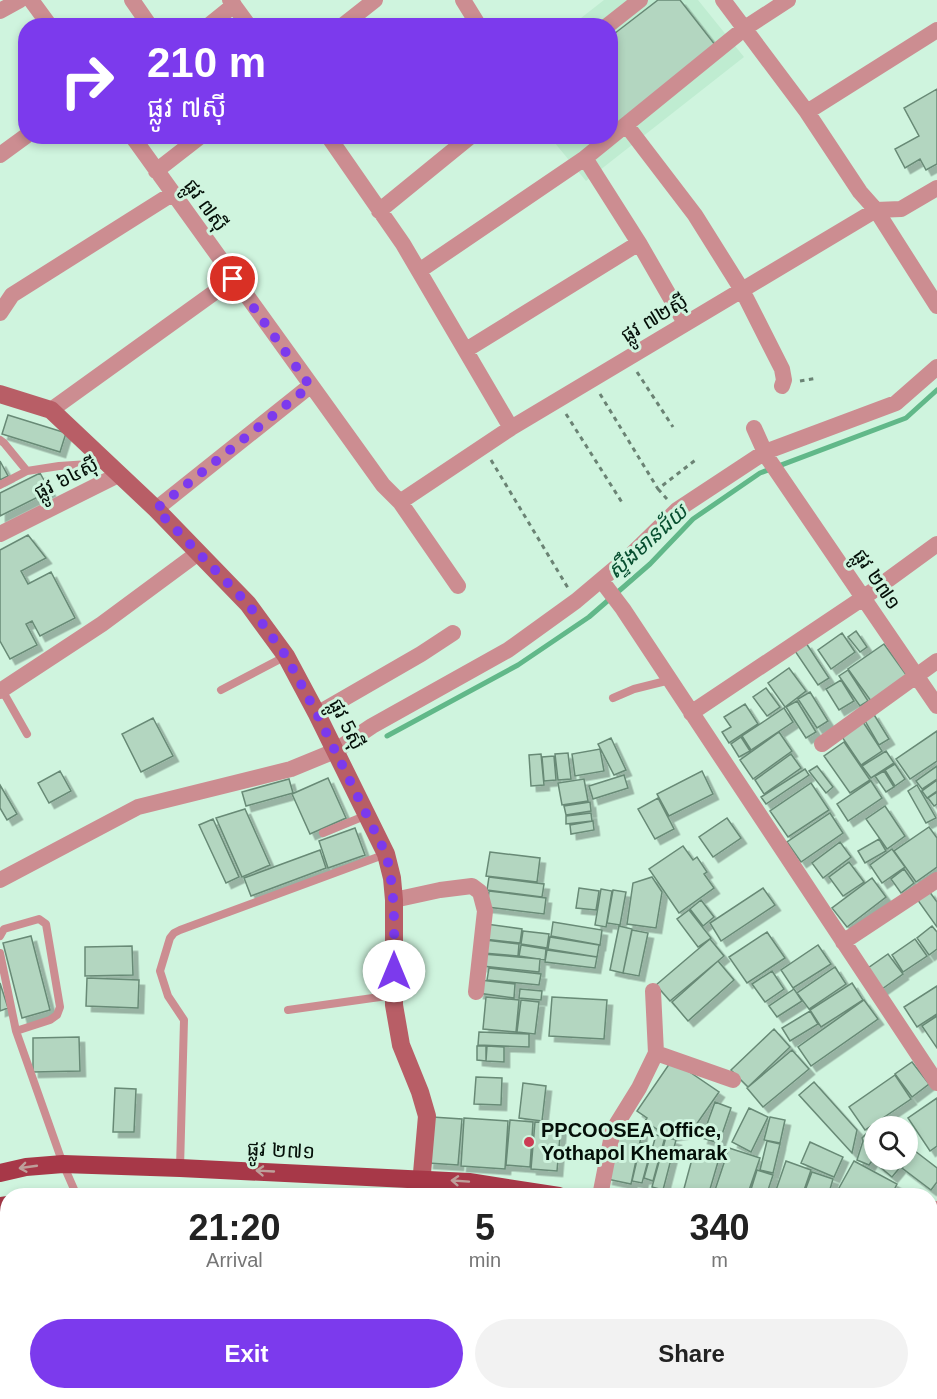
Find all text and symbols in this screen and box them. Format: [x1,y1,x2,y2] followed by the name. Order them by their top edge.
[147,39,266,86] text: 210 m
[48,42,126,120] icon: right
[147,93,227,123] text: ផ្លូវ ៧ស៊ី
[173,174,233,240] street label: ផ្លូវ ៧ស៊ី
[207,253,258,304] pin
[216,262,249,295] icon: arrive
[616,289,695,353] street label: ផ្លូវ ៧២ស៊ី
[30,452,105,510] street label: ផ្លូវ ៦៤ស៊ី
[602,498,695,585] water label: ស្ទឹងមានជ័យ
[842,545,905,618] street label: ផ្លូវ ២៧១
[318,695,370,757] street label: ផ្លូវ 5ស៊ី
[362,939,426,1003] position arrow
[864,1116,918,1170] map controls
[864,1116,918,1170] button: search
[541,1119,728,1164] place label: PPCOOSEA Office, Yothapol Khemarak
[522,1135,536,1149] marker: PPCOOSEA Office, Yothapol Khemarak
[246,1137,316,1171] street label: ផ្លូវ ២៧១
[19,1162,39,1173] one-way arrow
[255,1166,275,1177] one-way arrow
[450,1175,470,1186] one-way arrow
[188,1207,280,1248] text: 21:20
[475,1207,495,1248] text: 5
[689,1207,750,1248] text: 340
[206,1249,263,1271] text: Arrival
[469,1249,501,1271] text: min
[711,1249,728,1271] text: m
[30,1319,463,1388] button: Exit
[475,1319,908,1388] button: Share

